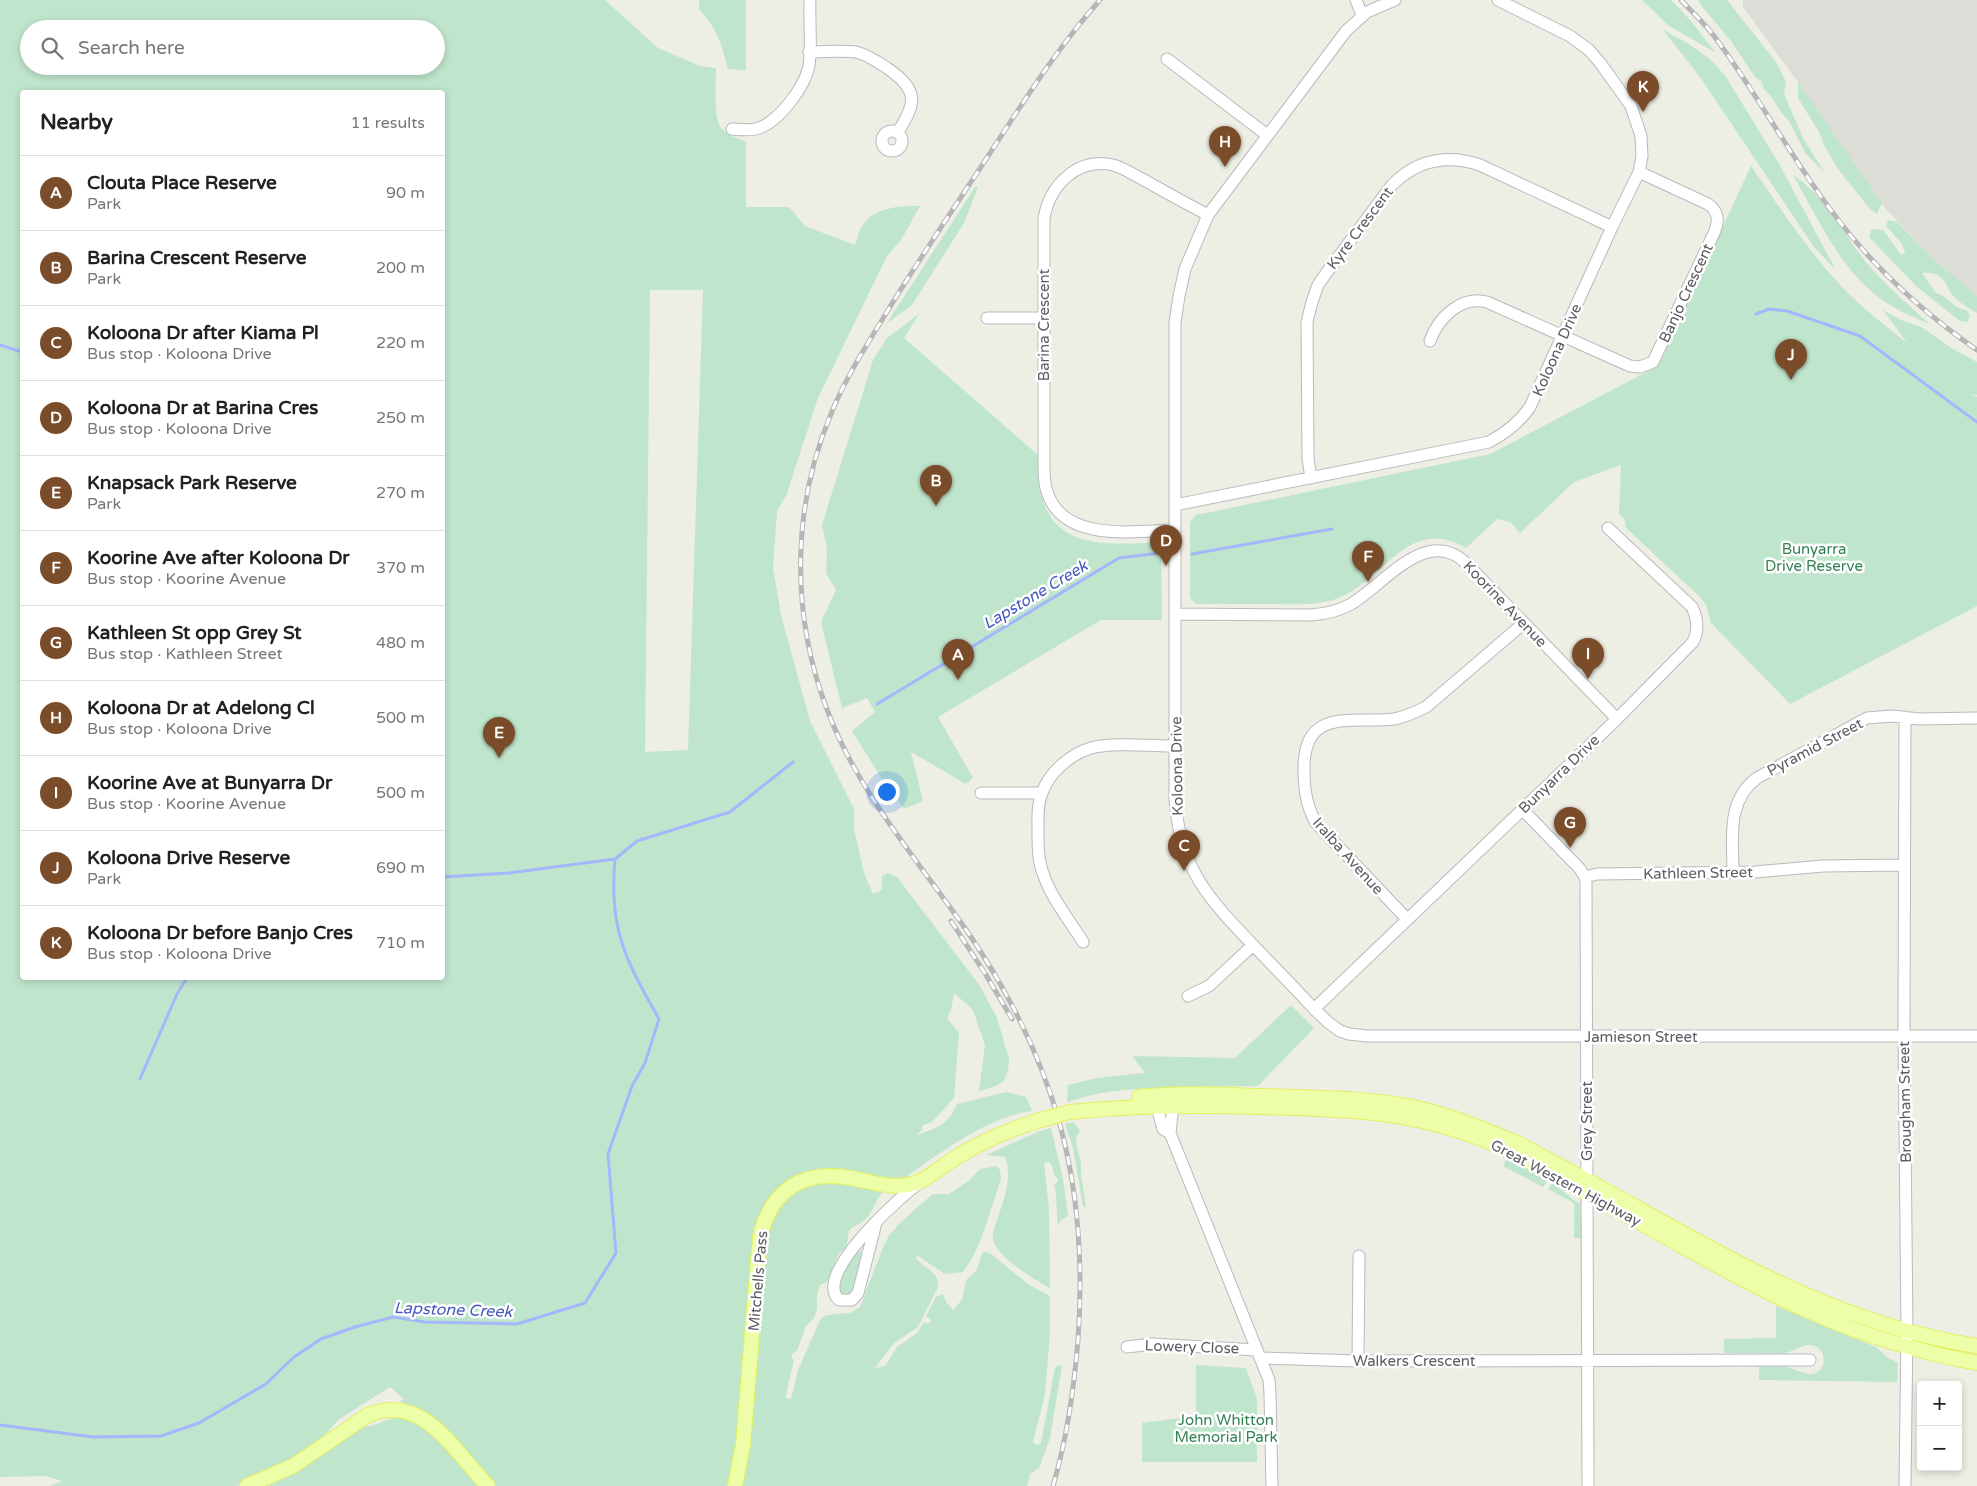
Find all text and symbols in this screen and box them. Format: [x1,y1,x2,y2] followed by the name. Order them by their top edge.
[20,20,445,75] search box
[38,34,66,62] icon: search
[78,37,185,59] text: Search here
[1627,71,1659,112] pin: K
[40,110,113,135] text: Nearby
[351,113,425,133] text: 11 results
[1209,126,1241,167] pin: H
[87,172,277,194] text: Clouta Place Reserve
[50,183,62,203] text: A
[386,183,425,203] text: 90 m
[1323,183,1397,273] street label: Kyre Crescent
[87,194,121,214] text: Park
[1655,240,1717,345] street label: Banjo Crescent
[87,247,306,269] text: Barina Crescent Reserve
[50,258,62,278] text: B
[376,258,425,278] text: 200 m
[87,269,121,289] text: Park
[1035,269,1053,381] street label: Barina Crescent
[1529,301,1585,399] street label: Koloona Drive
[87,322,319,344] text: Koloona Dr after Kiama Pl
[50,333,62,353] text: C
[376,333,425,353] text: 220 m
[1775,339,1807,380] pin: J
[87,344,272,364] text: Bus stop · Koloona Drive
[87,397,318,419] text: Koloona Dr at Barina Cres
[50,408,62,428] text: D
[376,408,425,428] text: 250 m
[87,419,272,439] text: Bus stop · Koloona Drive
[920,465,952,506] pin: B
[87,472,297,494] text: Knapsack Park Reserve
[51,483,61,503] text: E
[376,483,425,503] text: 270 m
[87,494,121,514] text: Park
[1150,525,1182,566] pin: D
[1765,540,1863,575] park label: Bunyarra Drive Reserve
[1352,541,1384,582] pin: F
[87,547,350,569] text: Koorine Ave after Koloona Dr
[980,555,1092,634] water label: Lapstone Creek
[1459,557,1551,651] street label: Koorine Avenue
[51,558,61,578] text: F
[376,558,425,578] text: 370 m
[87,569,286,589] text: Bus stop · Koorine Avenue
[87,622,301,644] text: Kathleen St opp Grey St
[50,633,62,653] text: G
[376,633,425,653] text: 480 m
[1572,638,1604,679] pin: I
[942,639,974,680] pin: A
[87,644,283,664] text: Bus stop · Kathleen Street
[87,697,315,719] text: Koloona Dr at Adelong Cl
[50,708,62,728] text: H
[376,708,425,728] text: 500 m
[1764,714,1866,780] street label: Pyramid Street
[1167,716,1187,816] street label: Koloona Drive
[483,717,515,758] pin: E
[87,719,272,739] text: Bus stop · Koloona Drive
[1515,731,1603,817] street label: Bunyarra Drive
[87,772,332,794] text: Koorine Ave at Bunyarra Dr
[874,779,900,805] your location
[54,783,58,803] text: I
[376,783,425,803] text: 500 m
[87,794,286,814] text: Bus stop · Koorine Avenue
[1554,807,1586,848] pin: G
[1309,814,1387,898] street label: Iralba Avenue
[1168,830,1200,871] pin: C
[87,847,290,869] text: Koloona Drive Reserve
[52,858,60,878] text: J
[376,858,425,878] text: 690 m
[1643,863,1753,883] street label: Kathleen Street
[87,869,121,889] text: Park
[87,922,353,944] text: Koloona Dr before Banjo Cres
[51,933,61,953] text: K
[376,933,425,953] text: 710 m
[87,944,272,964] text: Bus stop · Koloona Drive
[1584,1028,1698,1046] street label: Jamieson Street
[1895,1041,1915,1163] street label: Brougham Street
[1578,1081,1596,1161] street label: Grey Street
[1488,1136,1644,1230] street label: Great Western Highway
[745,1230,771,1332] street label: Mitchells Pass
[393,1298,514,1322] water label: Lapstone Creek
[1144,1336,1240,1358] street label: Lowery Close
[1353,1352,1476,1370] street label: Walkers Crescent
[1917,1381,1962,1471] map controls
[1917,1381,1962,1426] button: +
[1174,1411,1278,1446] park label: John Whitton Memorial Park
[1917,1426,1962,1471] button: −

